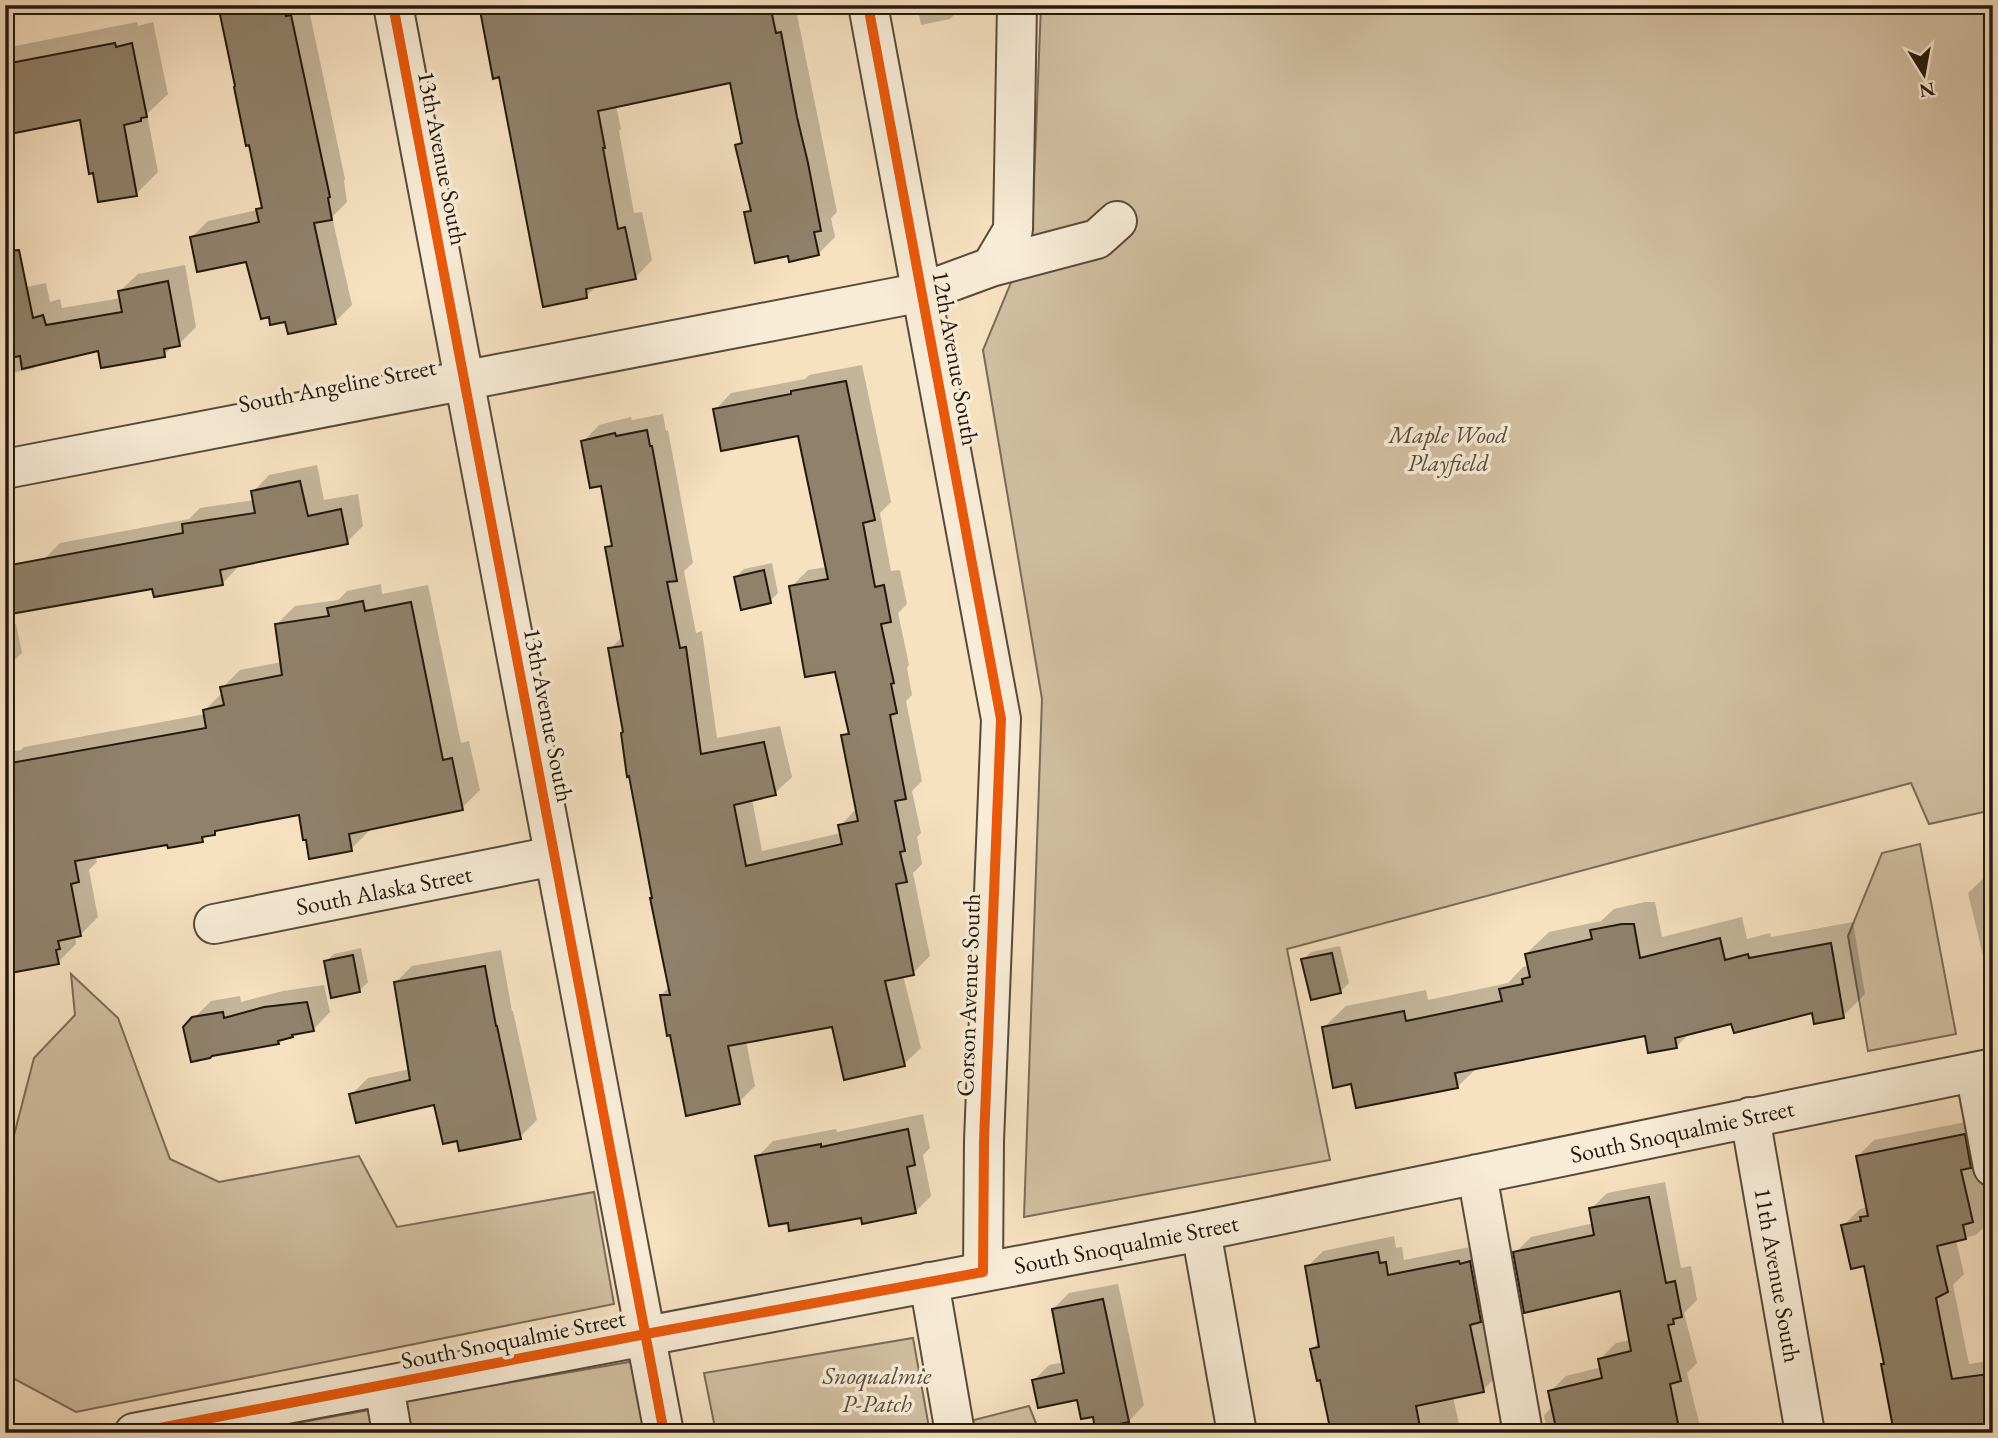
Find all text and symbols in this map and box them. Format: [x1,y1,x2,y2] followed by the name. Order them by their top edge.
[1890,38,1960,108] north arrow
[411,68,475,248] street label: 13th Avenue South
[1917,76,1937,104] text: N
[925,268,987,448] street label: 12th Avenue South
[236,351,439,419] street label: South Angeline Street
[1387,419,1508,478] park label: Maple Wood Playfield
[517,625,581,805] street label: 13th Avenue South
[293,858,475,922] street label: South Alaska Street
[949,893,987,1097] street label: Corson Avenue South
[1567,1092,1797,1170] street label: South Snoqualmie Street
[1747,1185,1809,1365] street label: 11th Avenue South
[1011,1207,1241,1281] street label: South Snoqualmie Street
[398,1302,628,1376] street label: South Snoqualmie Street
[822,1360,932,1419] park label: Snoqualmie P-Patch

